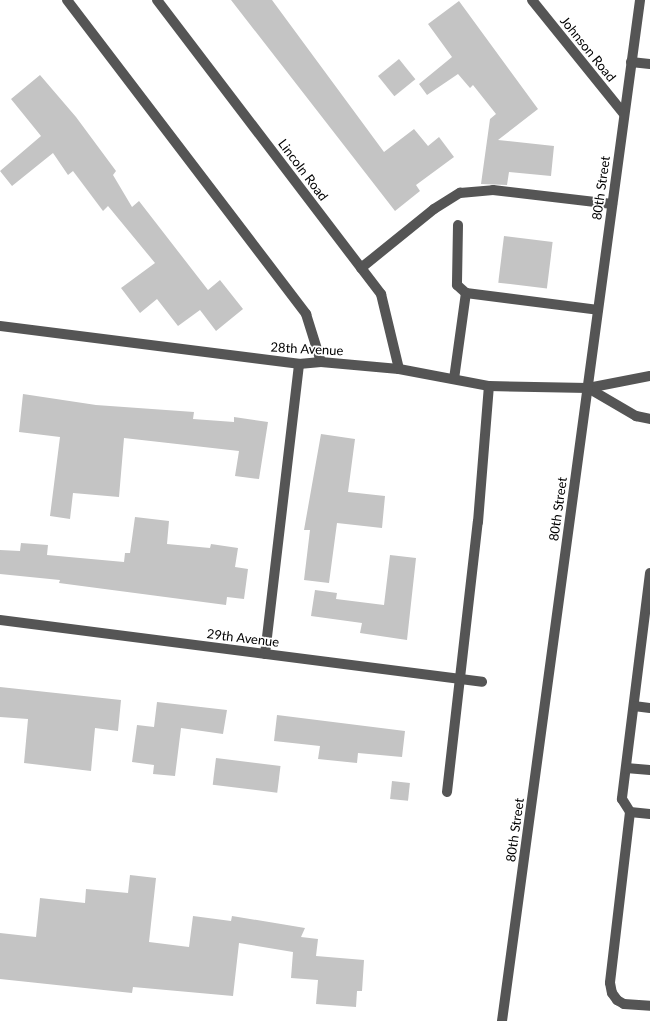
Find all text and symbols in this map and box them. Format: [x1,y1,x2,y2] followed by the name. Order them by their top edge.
[557,13,619,85] street label: Johnson Road
[275,136,331,204] street label: Lincoln Road
[589,155,613,221] street label: 80th Street
[270,339,344,359] street label: 28th Avenue
[546,476,570,542] street label: 80th Street
[206,626,280,650] street label: 29th Avenue
[503,797,527,863] street label: 80th Street

